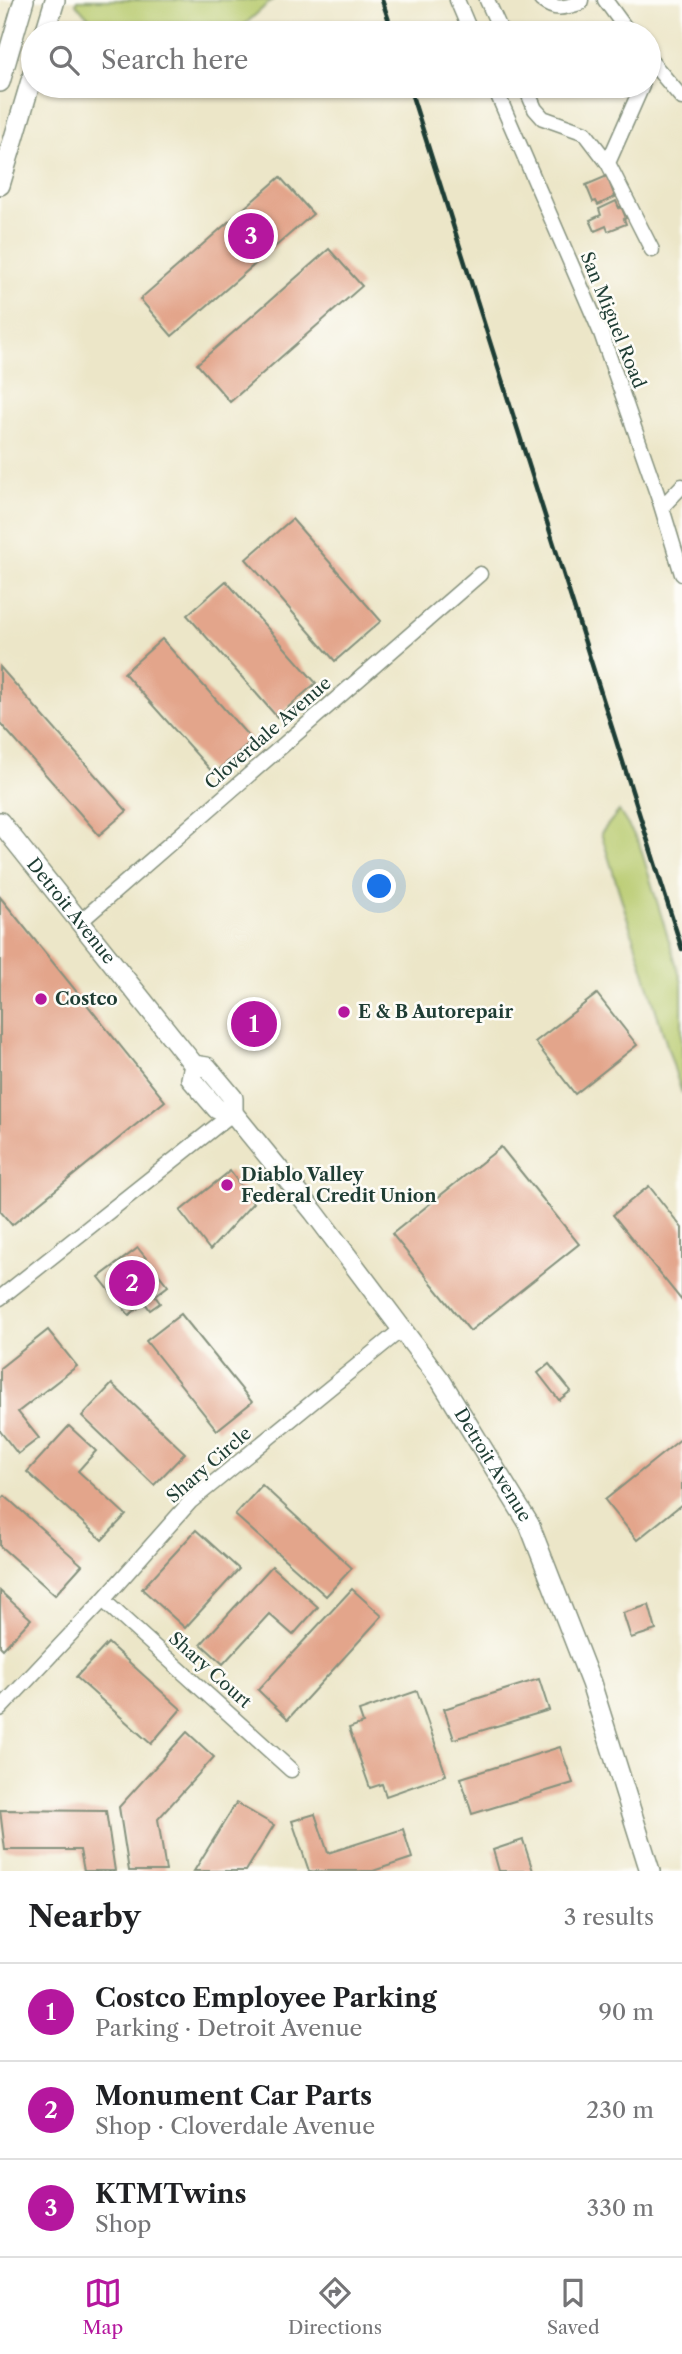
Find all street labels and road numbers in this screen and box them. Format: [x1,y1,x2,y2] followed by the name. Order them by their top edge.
[576,249,650,391] street label: San Miguel Road
[200,672,336,794] street label: Cloverdale Avenue
[22,854,120,969] street label: Detroit Avenue
[449,1404,536,1526] street label: Detroit Avenue
[162,1422,256,1508] street label: Shary Circle
[164,1627,256,1713] street label: Shary Court

